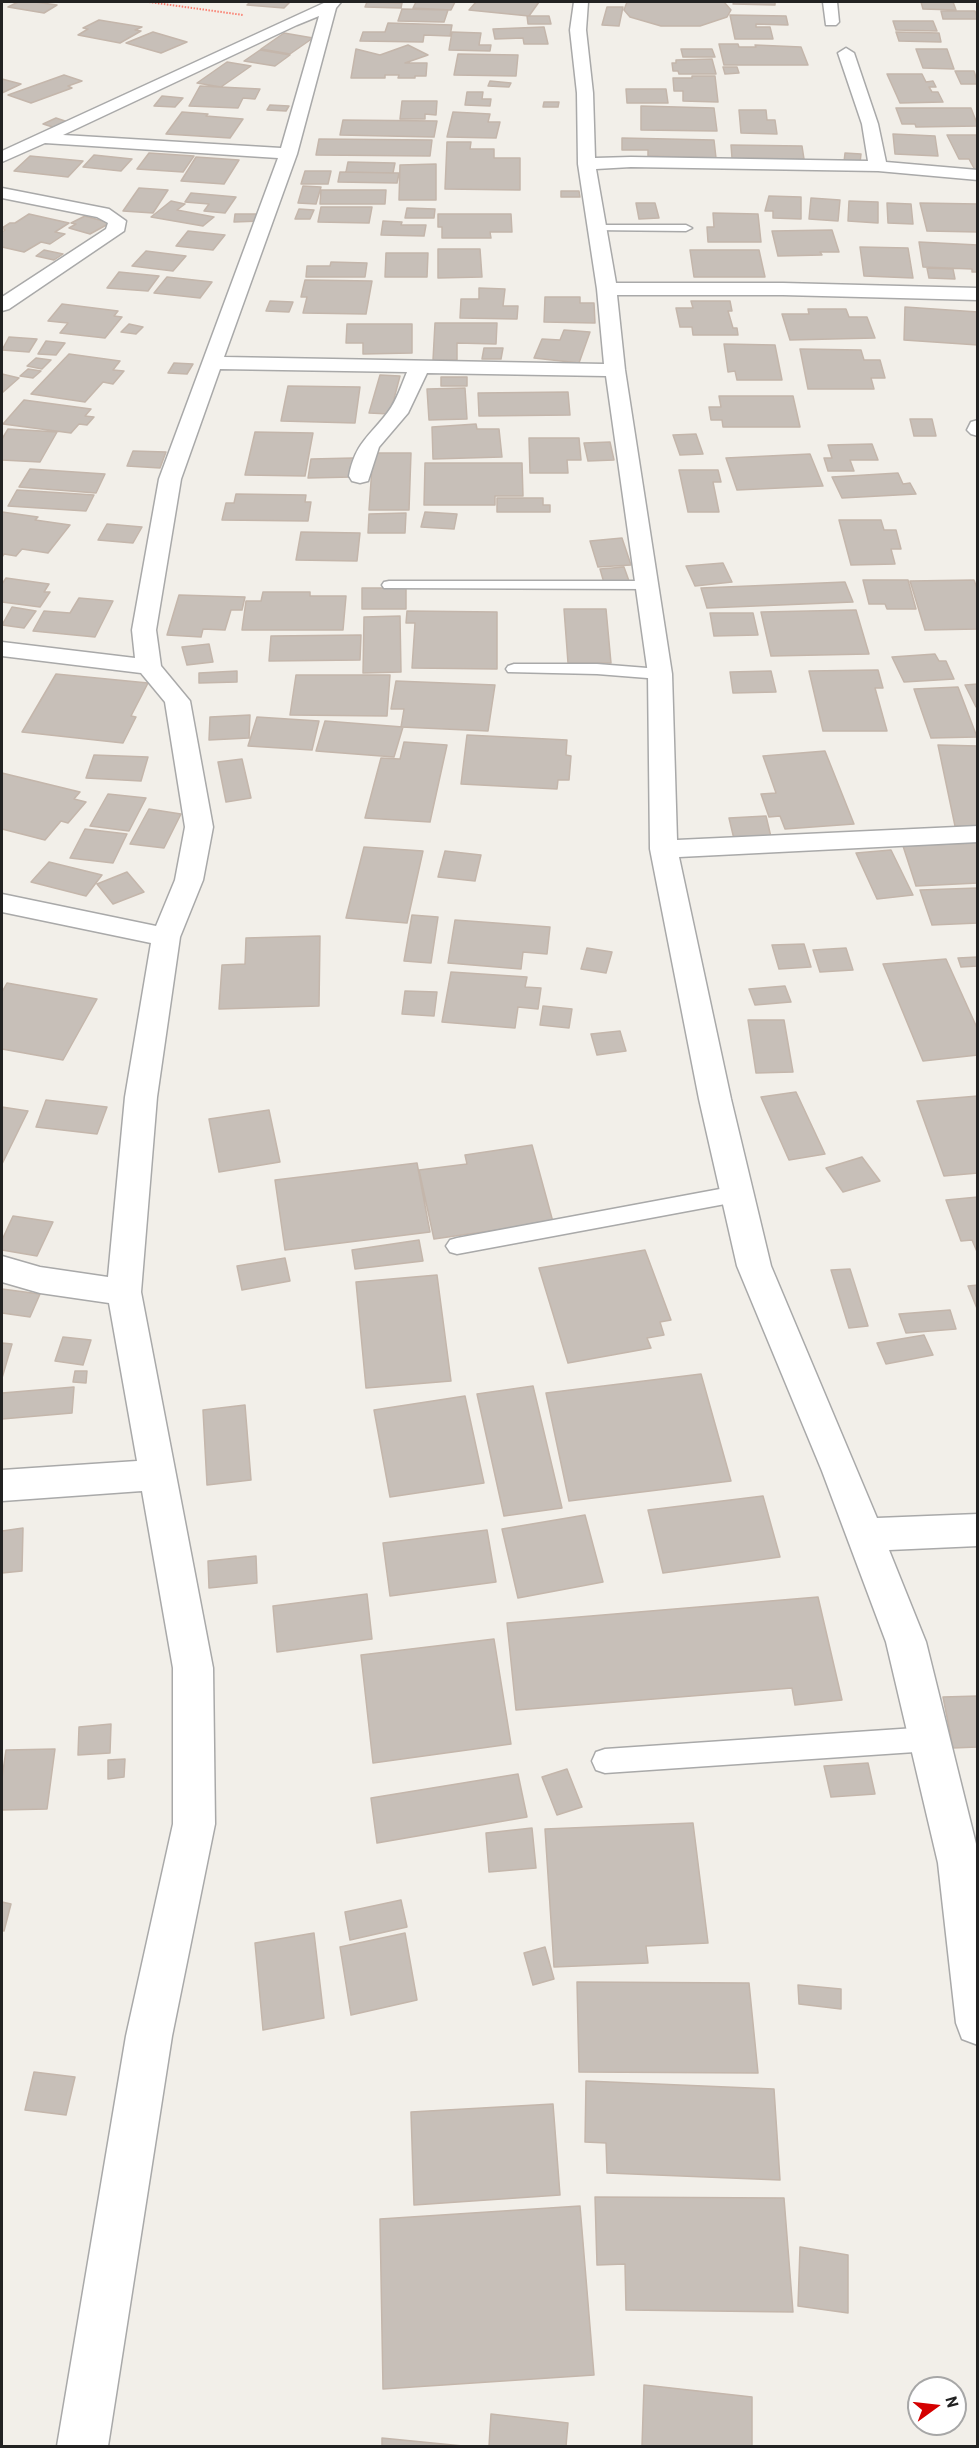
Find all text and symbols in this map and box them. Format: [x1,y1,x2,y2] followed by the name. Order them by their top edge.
[907,2376,967,2436] north arrow
[942,2394,963,2409] text: N

